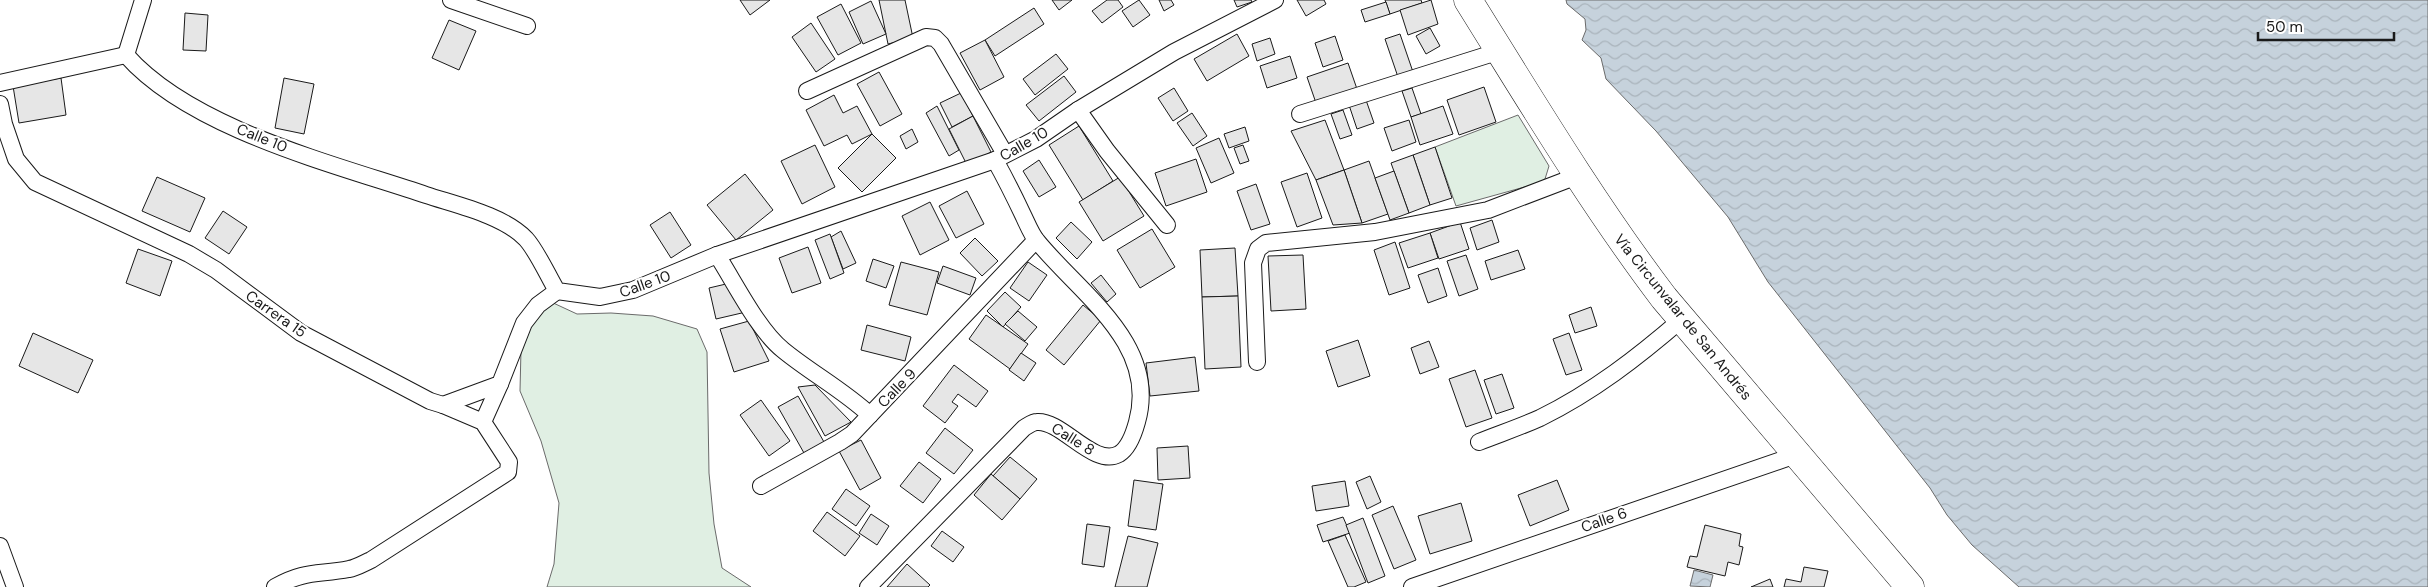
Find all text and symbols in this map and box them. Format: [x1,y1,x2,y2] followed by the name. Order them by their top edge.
[2258,10,2394,42] scale bar
[2266,17,2303,37] text: 50 m
[234,119,290,157] street label: Calle 10
[996,122,1052,166] street label: Calle 10
[1610,230,1756,404] street label: Vía Circunvalar de San Andrés
[617,266,673,302] street label: Calle 10
[242,286,310,342] street label: Carrera 15
[873,364,921,412] street label: Calle 9
[1048,418,1098,460] street label: Calle 8
[1578,503,1630,537] street label: Calle 6

